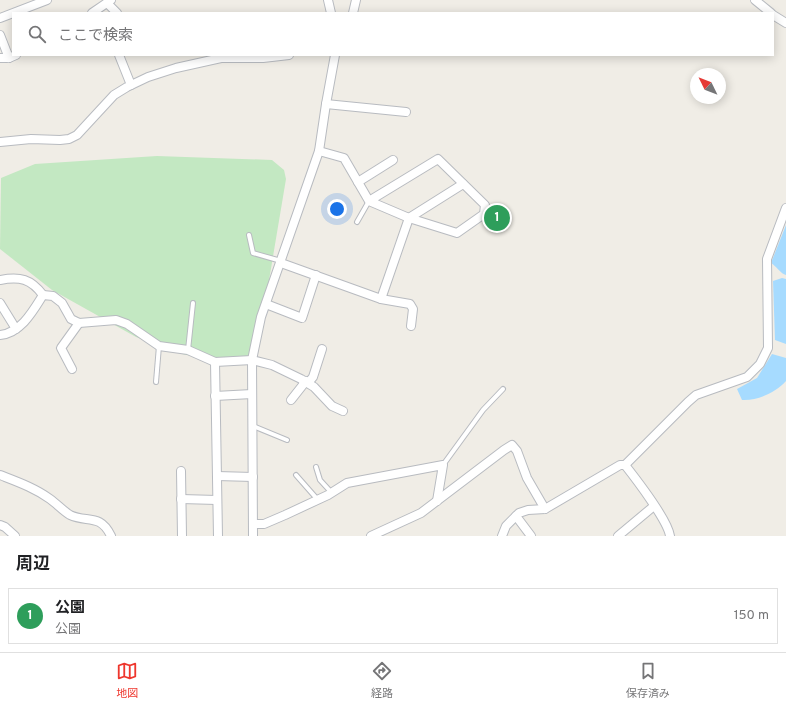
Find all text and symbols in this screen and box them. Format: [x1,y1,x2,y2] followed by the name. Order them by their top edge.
[12,12,774,56] search box
[26,23,48,45] icon: search
[58,27,133,46] text: ここで検索
[690,68,726,104] north arrow
[327,199,347,219] your location
[484,203,510,233] pin: 1
[16,554,50,576] text: 周辺
[55,599,85,618] text: 公園
[27,608,33,624] text: 1
[734,608,769,624] text: 150 m
[55,622,81,638] text: 公園
[116,660,138,701] tab: 地図
[371,660,393,701] tab: 経路
[626,660,670,701] tab: 保存済み

